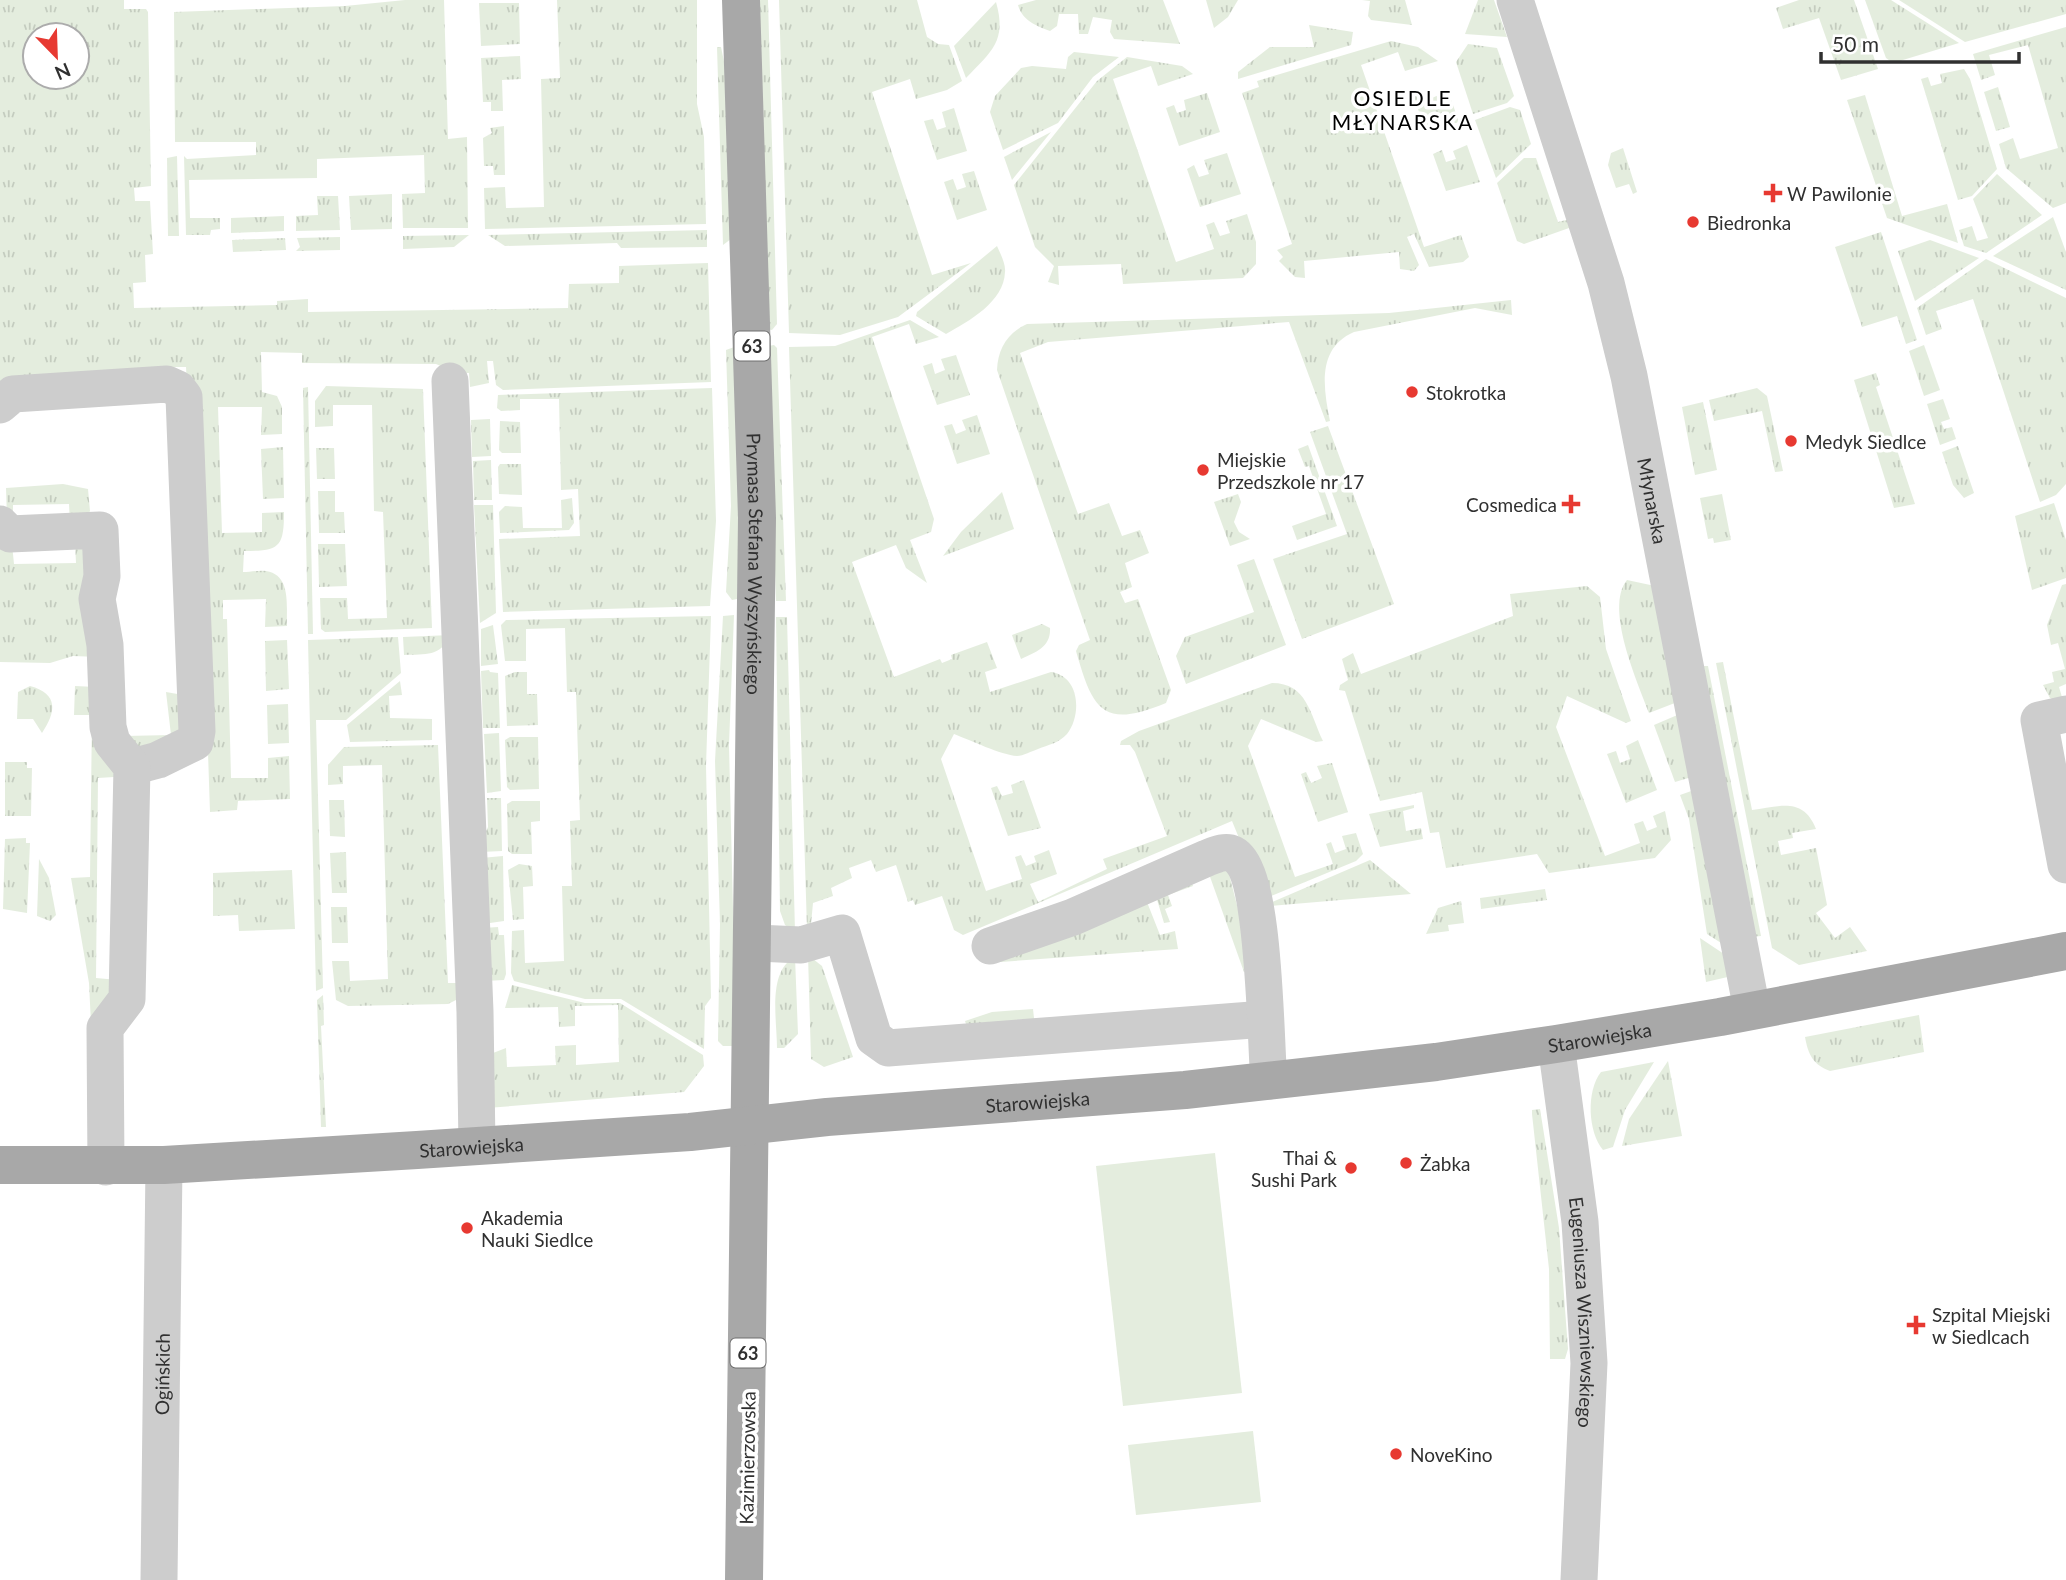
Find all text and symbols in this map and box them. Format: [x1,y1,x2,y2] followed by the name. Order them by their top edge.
[21,21,91,91] north arrow
[1821,21,2019,65] scale bar
[1832,31,1879,56] text: 50 m
[52,59,74,86] text: N
[1332,85,1474,134] district label: OSIEDLE MŁYNARSKA
[1787,182,1892,205] place label: W Pawilonie
[1765,185,1781,201] marker: W Pawilonie
[1707,211,1791,234] place label: Biedronka
[1685,214,1701,230] marker: Biedronka
[734,332,770,360] road number: 63
[1426,381,1506,404] place label: Stokrotka
[1404,384,1420,400] marker: Stokrotka
[1805,430,1926,453] place label: Medyk Siedlce
[743,432,769,695] street label: Prymasa Stefana Wyszyńskiego
[1783,433,1799,449] marker: Medyk Siedlce
[1217,448,1364,493] place label: Miejskie Przedszkole nr 17
[1634,455,1673,546] street label: Młynarska
[1195,462,1211,478] marker: Miejskie Przedszkole nr 17
[1466,493,1557,516] place label: Cosmedica
[1563,496,1579,512] marker: Cosmedica
[1546,1017,1653,1057] street label: Starowiejska
[984,1086,1091,1117] street label: Starowiejska
[418,1131,524,1161] street label: Starowiejska
[1251,1146,1337,1191] place label: Thai & Sushi Park
[1420,1152,1471,1175] place label: Żabka
[1398,1155,1414,1171] marker: Żabka
[1343,1160,1359,1176] marker: Thai & Sushi Park
[1565,1195,1601,1428] street label: Eugeniusza Wiszniewskiego
[481,1206,593,1251] place label: Akademia Nauki Siedlce
[459,1220,475,1236] marker: Akademia Nauki Siedlce
[1932,1303,2050,1348] place label: Szpital Miejski w Siedlcach
[1906,1315,1926,1335] marker: Szpital Miejski w Siedlcach
[149,1333,173,1415] street label: Ogińskich
[730,1338,766,1368] road number: 63
[734,1391,760,1525] street label: Kazimierzowska
[1410,1443,1493,1466] place label: NoveKino
[1388,1446,1404,1462] marker: NoveKino

